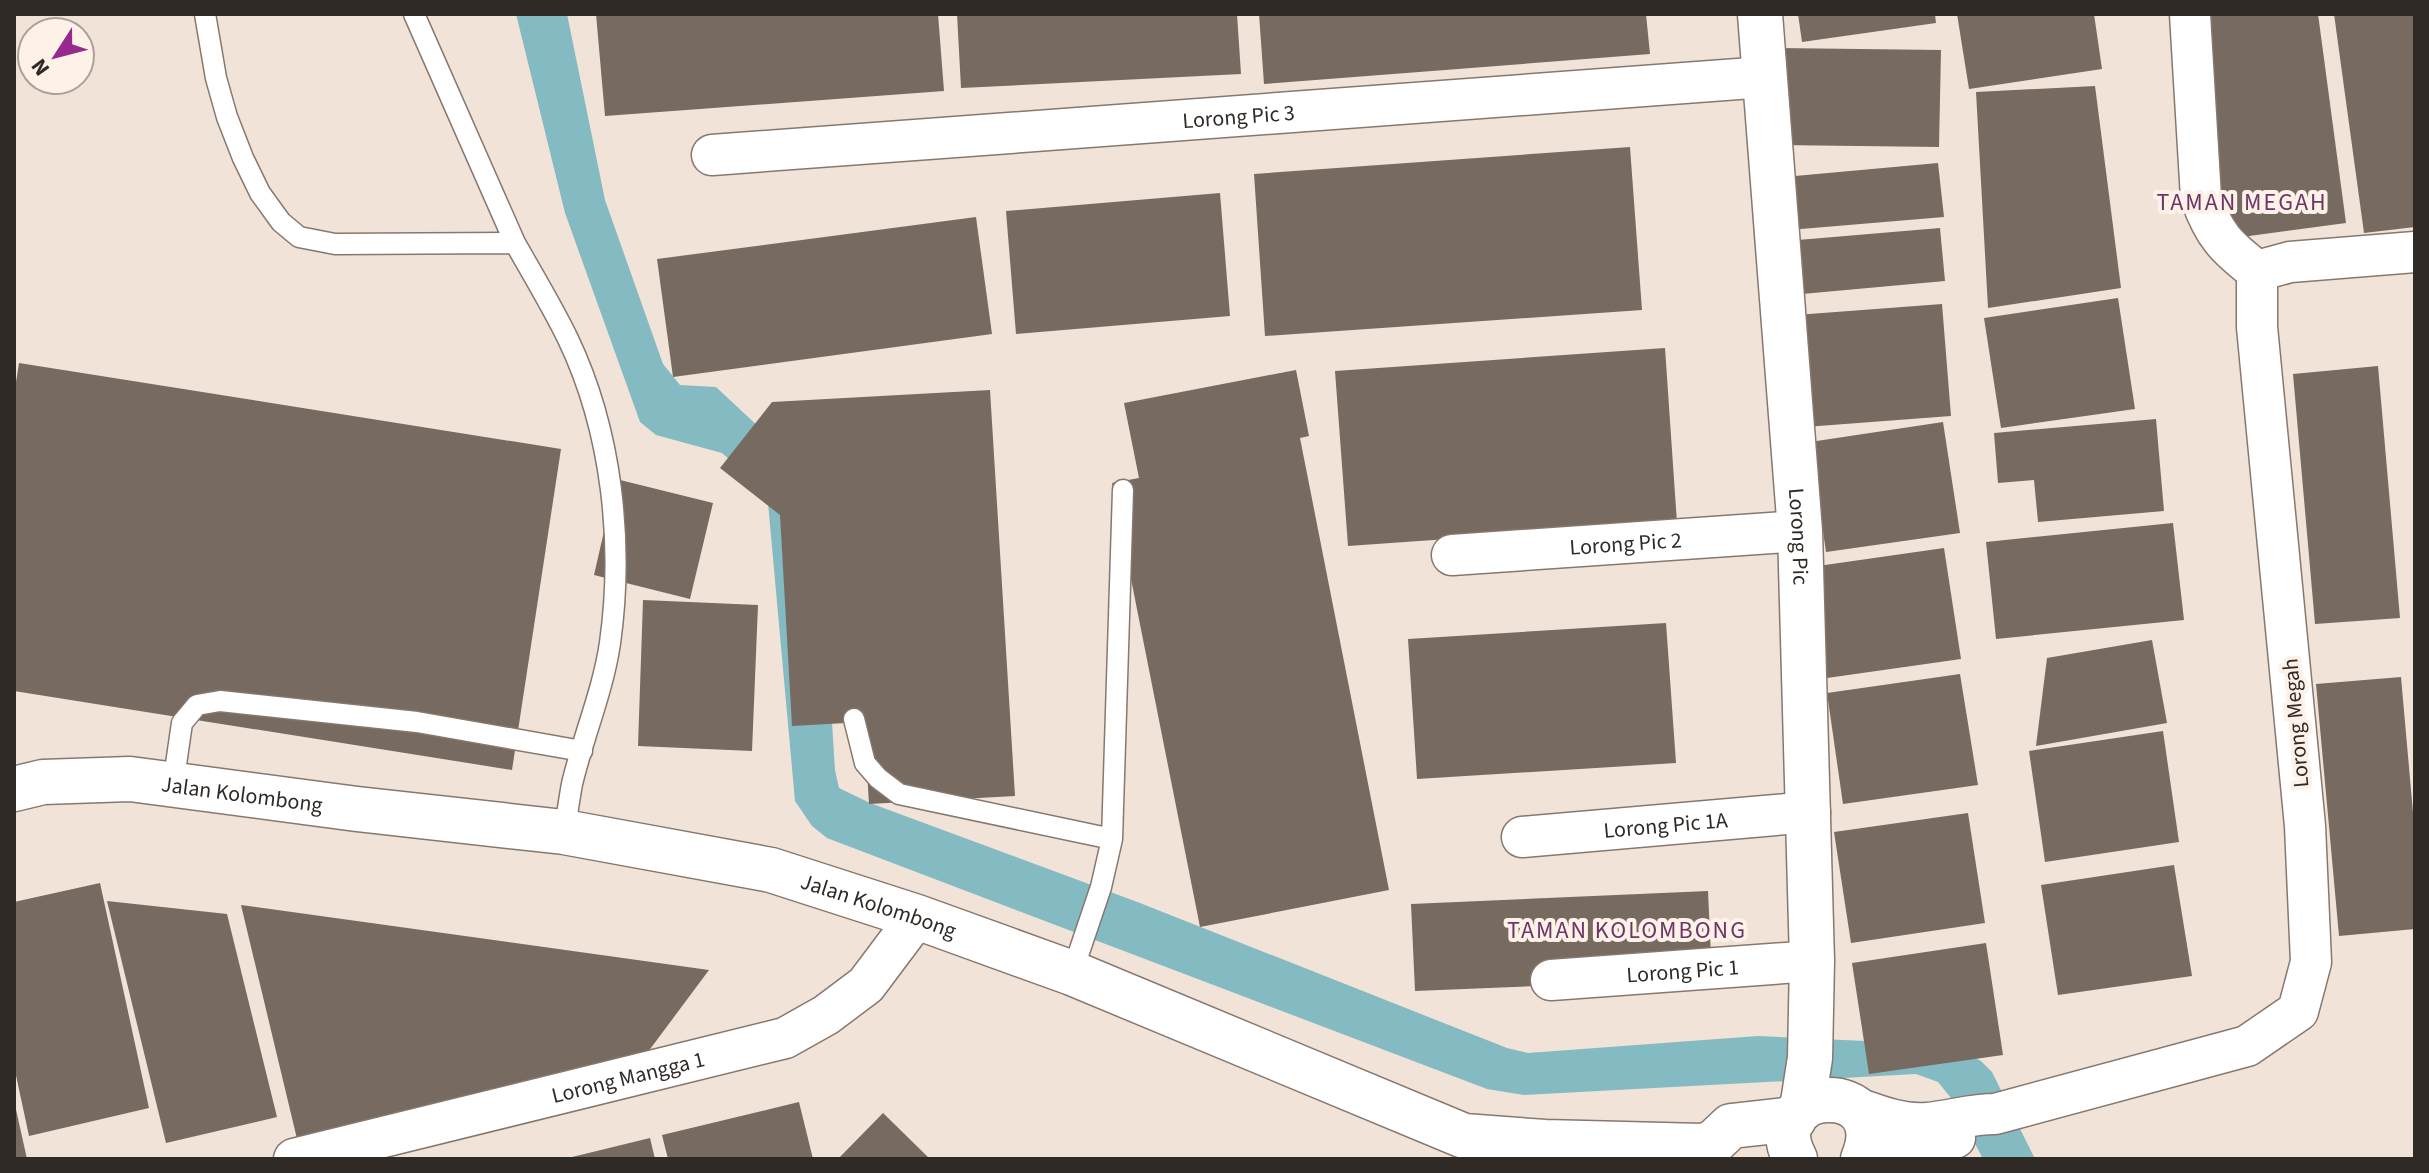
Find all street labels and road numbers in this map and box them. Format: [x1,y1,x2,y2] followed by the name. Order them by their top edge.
[1181,97,1296,137] street label: Lorong Pic 3
[1780,487,1817,586] street label: Lorong Pic
[1568,524,1683,564] street label: Lorong Pic 2
[2274,657,2318,789] street label: Lorong Megah
[159,768,325,821] street label: Jalan Kolombong
[1602,804,1729,847] street label: Lorong Pic 1A
[796,866,961,947] street label: Jalan Kolombong
[1625,951,1740,991] street label: Lorong Pic 1
[548,1043,708,1112] street label: Lorong Mangga 1

